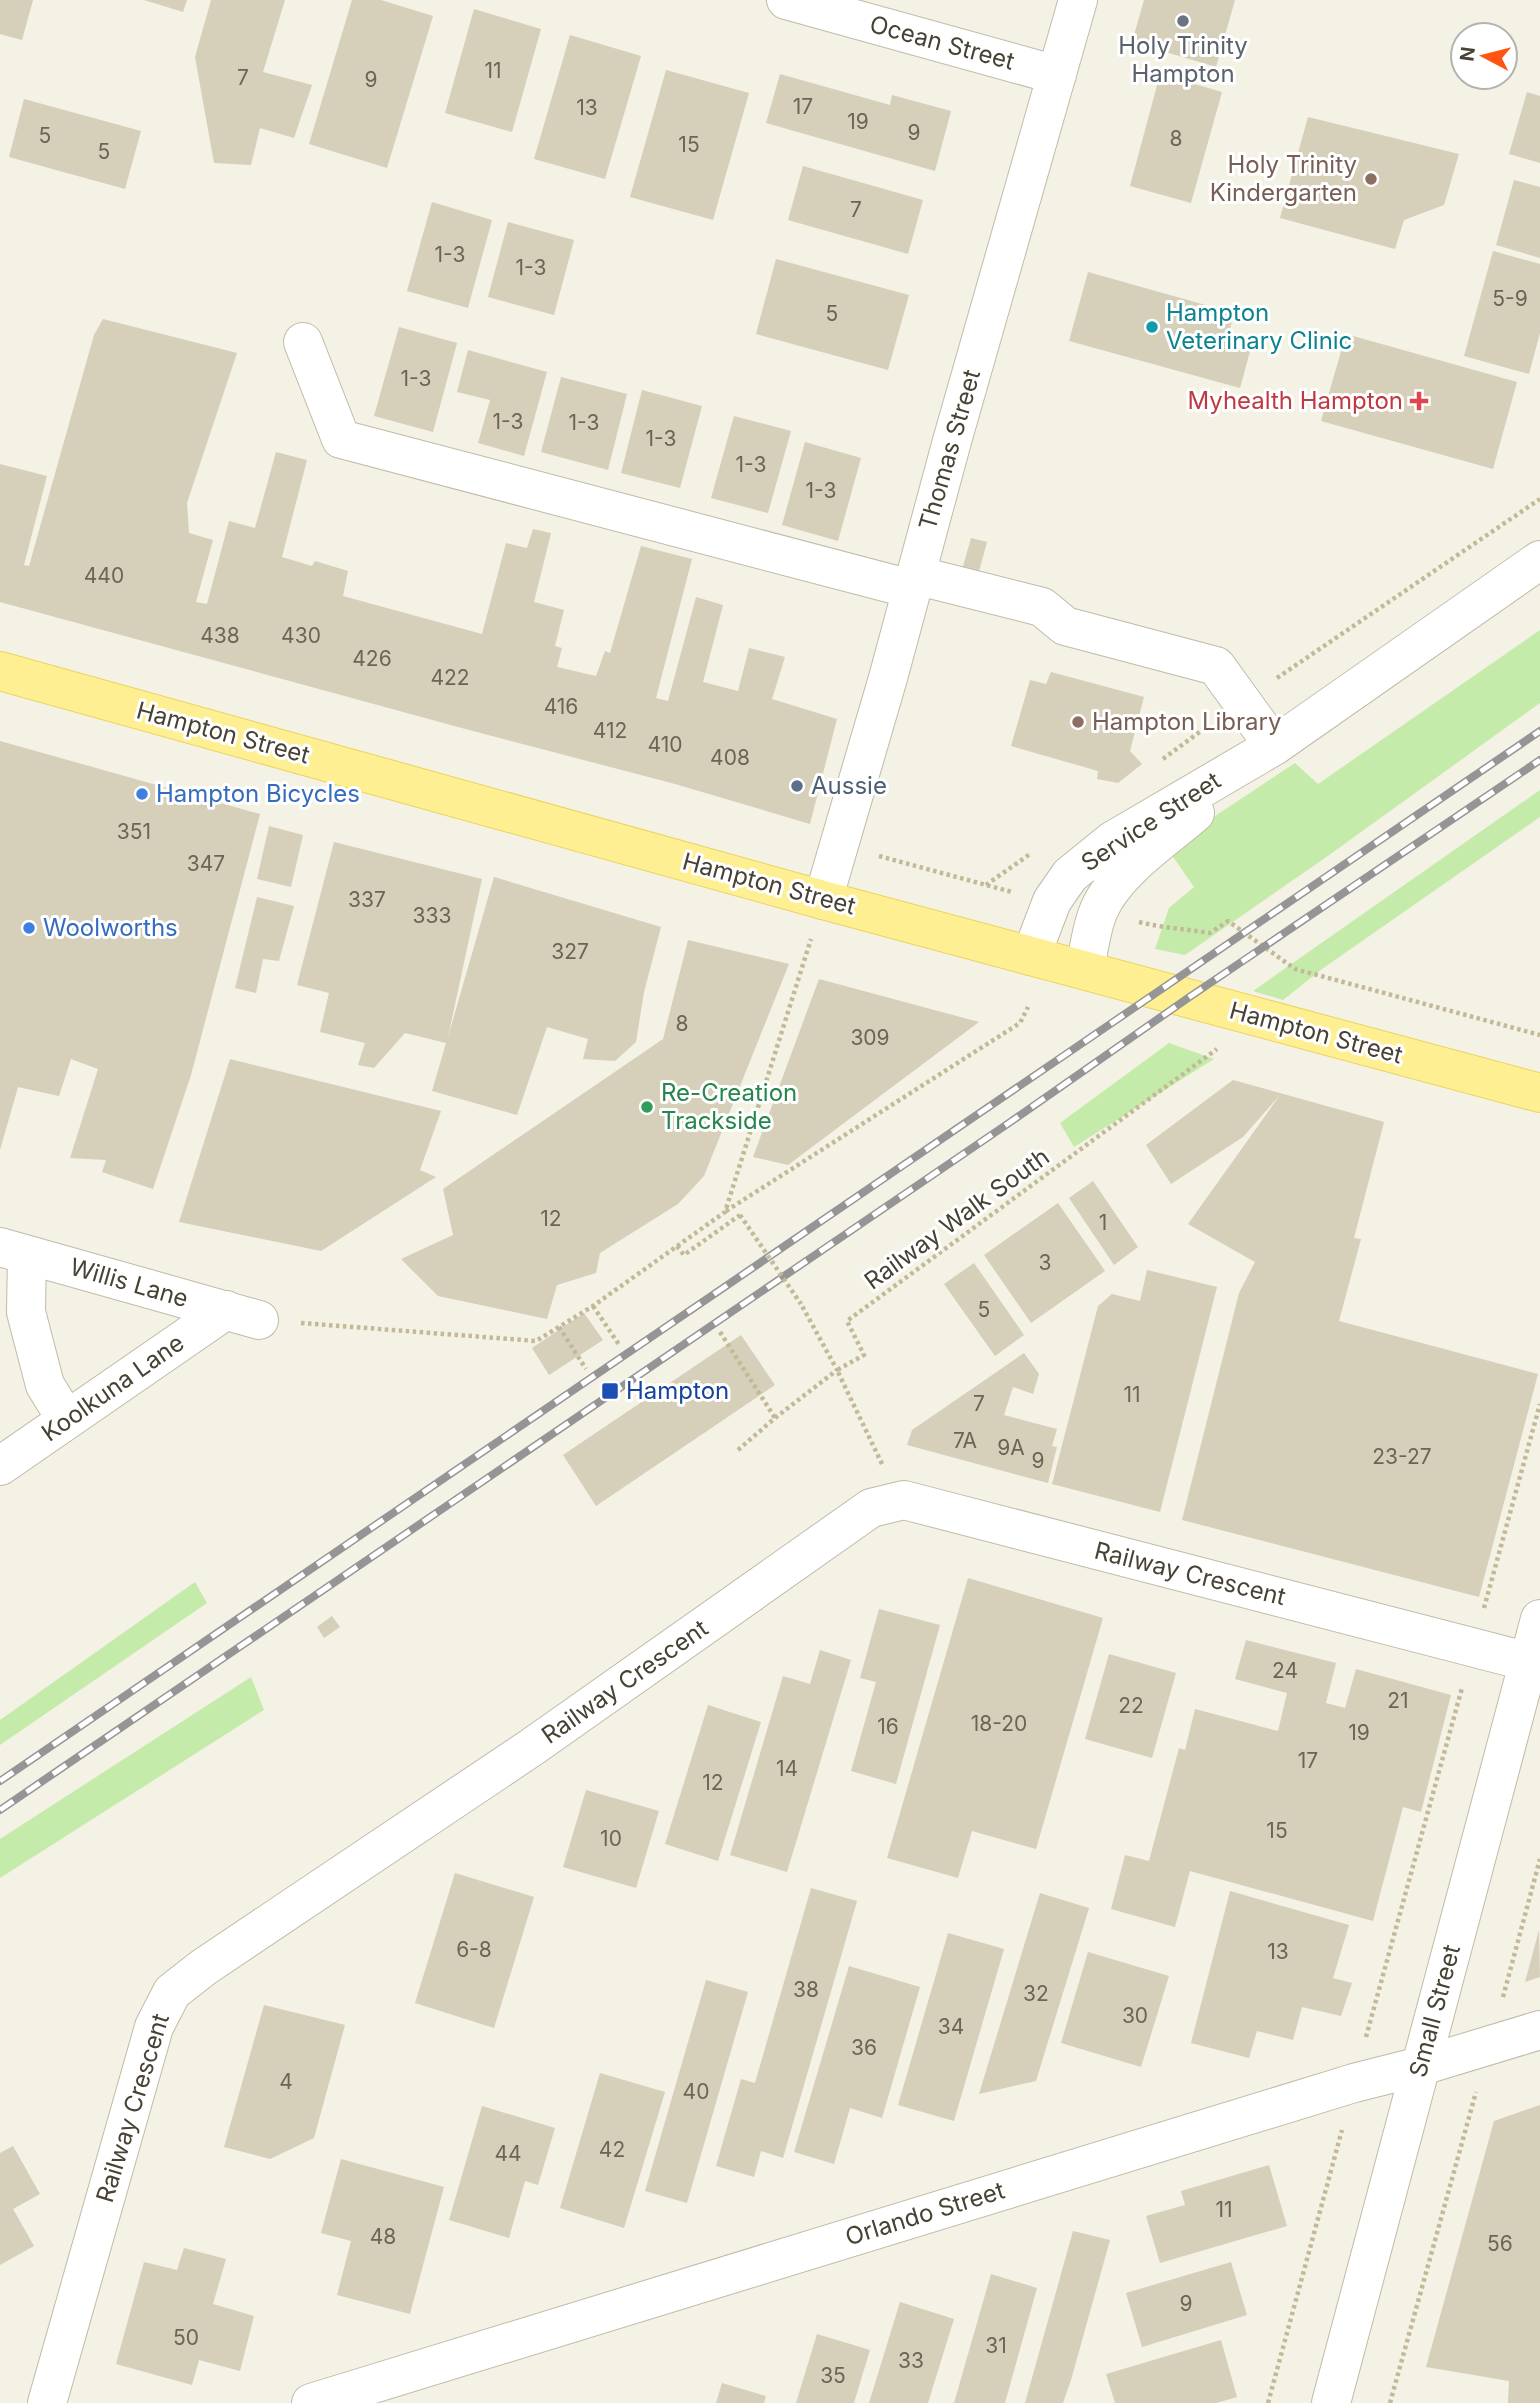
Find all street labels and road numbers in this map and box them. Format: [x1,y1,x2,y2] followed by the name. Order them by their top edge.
[867,9,1018,76] street label: Ocean Street
[913,366,986,534] street label: Thomas Street
[134,696,313,770] street label: Hampton Street
[1076,766,1226,877] street label: Service Street
[680,847,859,921] street label: Hampton Street
[1227,996,1406,1070] street label: Hampton Street
[859,1142,1055,1295] street label: Railway Walk South
[67,1252,192,1313] street label: Willis Lane
[36,1328,189,1447] street label: Koolkuna Lane
[1092,1536,1289,1611] street label: Railway Crescent
[536,1613,713,1750] street label: Railway Crescent
[1403,1941,1466,2080] street label: Small Street
[90,2010,175,2206] street label: Railway Crescent
[842,2176,1008,2251] street label: Orlando Street

